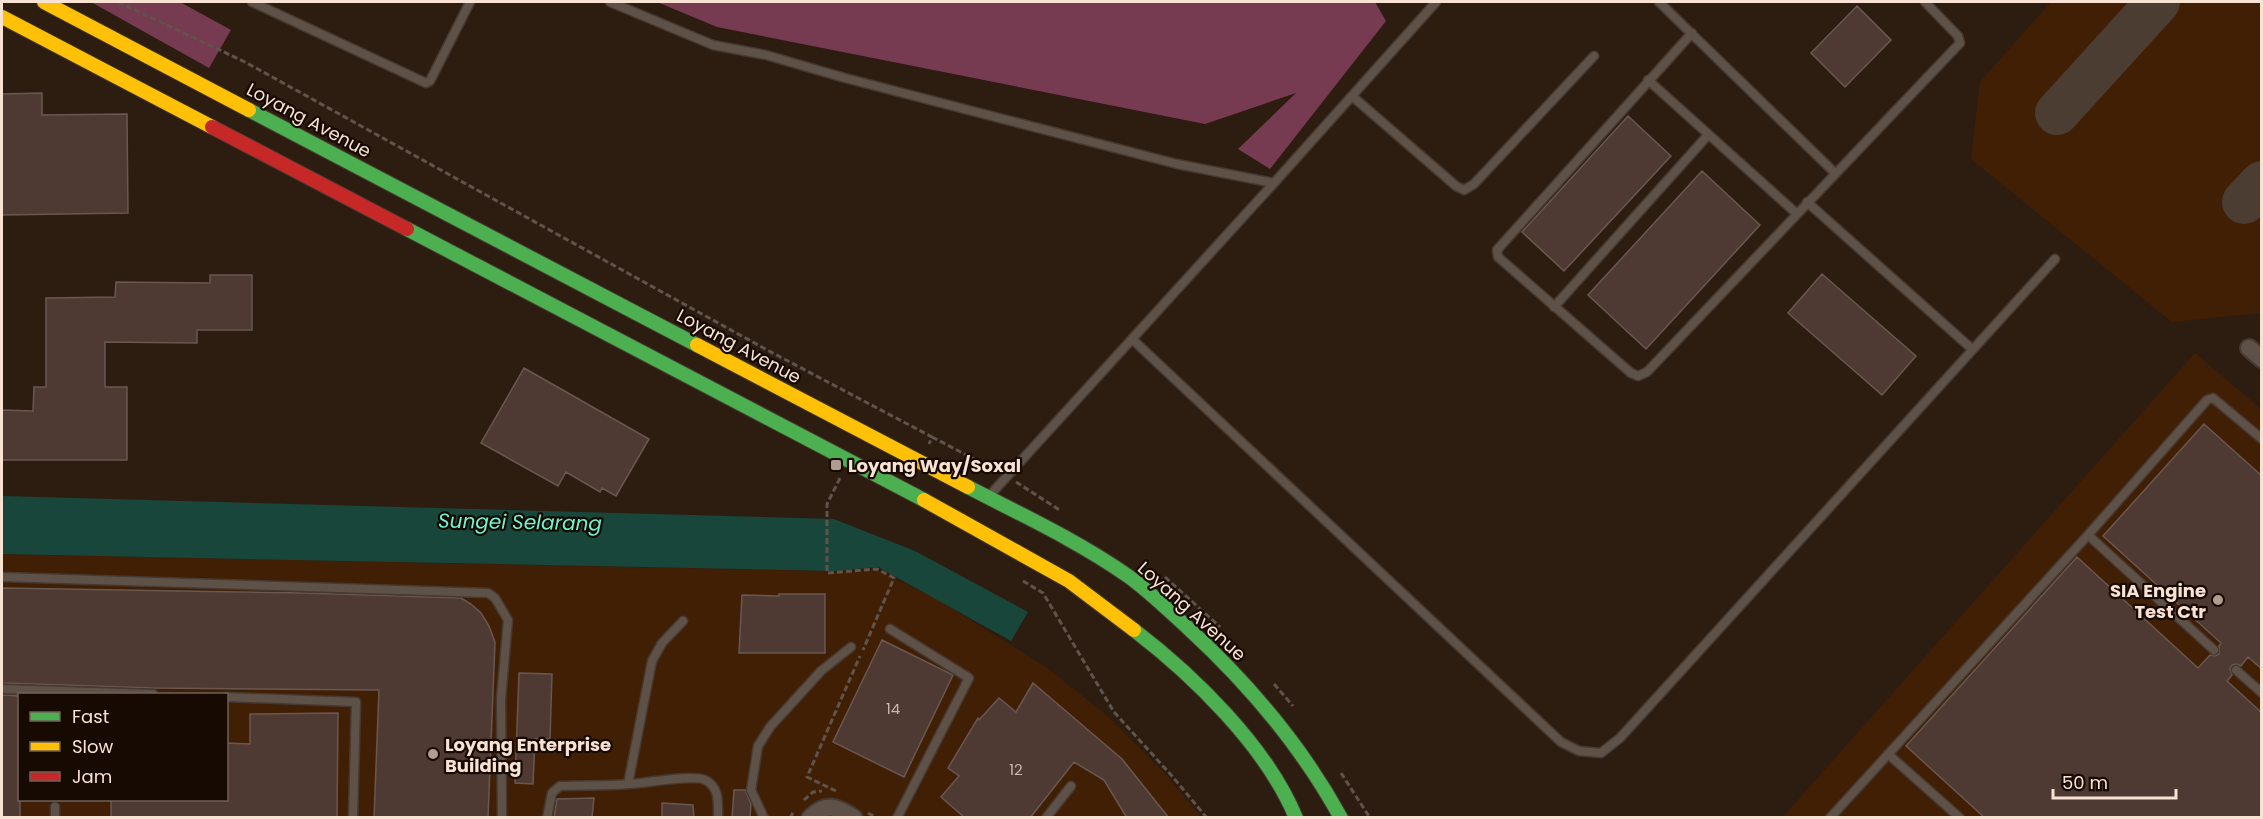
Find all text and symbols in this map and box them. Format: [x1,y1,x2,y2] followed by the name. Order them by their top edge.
[242,77,376,163] street label: Loyang Avenue
[672,303,806,389] street label: Loyang Avenue
[848,453,1021,478] place label: Loyang Way/Soxal
[829,458,843,472] marker: Loyang Way/Soxal
[438,507,602,537] water label: Sungei Selarang
[1132,556,1252,666] street label: Loyang Avenue
[2110,578,2206,624] place label: SIA Engine Test Ctr
[2211,593,2225,607] marker: SIA Engine Test Ctr
[18,693,228,801] legend
[886,698,900,719] house number: 14
[72,704,109,729] text: Fast
[445,732,611,778] place label: Loyang Enterprise Building
[72,734,114,759] text: Slow
[426,747,440,761] marker: Loyang Enterprise Building
[1009,759,1023,780] house number: 12
[2053,762,2176,800] scale bar
[72,764,112,789] text: Jam
[2062,770,2108,795] text: 50 m

